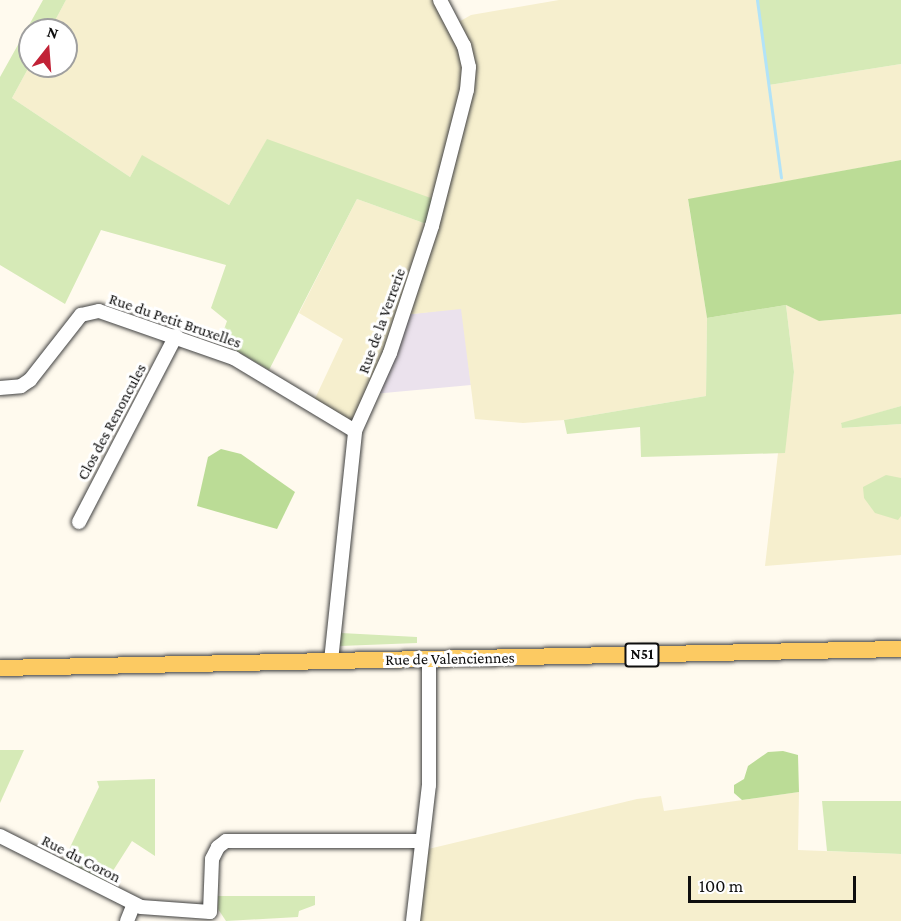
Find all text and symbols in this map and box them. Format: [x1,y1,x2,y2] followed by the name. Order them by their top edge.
[18,18,78,78] north arrow
[45,22,61,42] text: N
[354,266,410,376] street label: Rue de la Verrerie
[106,289,244,353] street label: Rue du Petit Bruxelles
[73,361,151,483] street label: Clos des Renoncules
[624,643,660,667] road number: N51
[385,648,515,670] street label: Rue de Valenciennes
[38,831,124,887] street label: Rue du Coron
[691,864,859,902] scale bar
[699,876,743,896] text: 100 m

